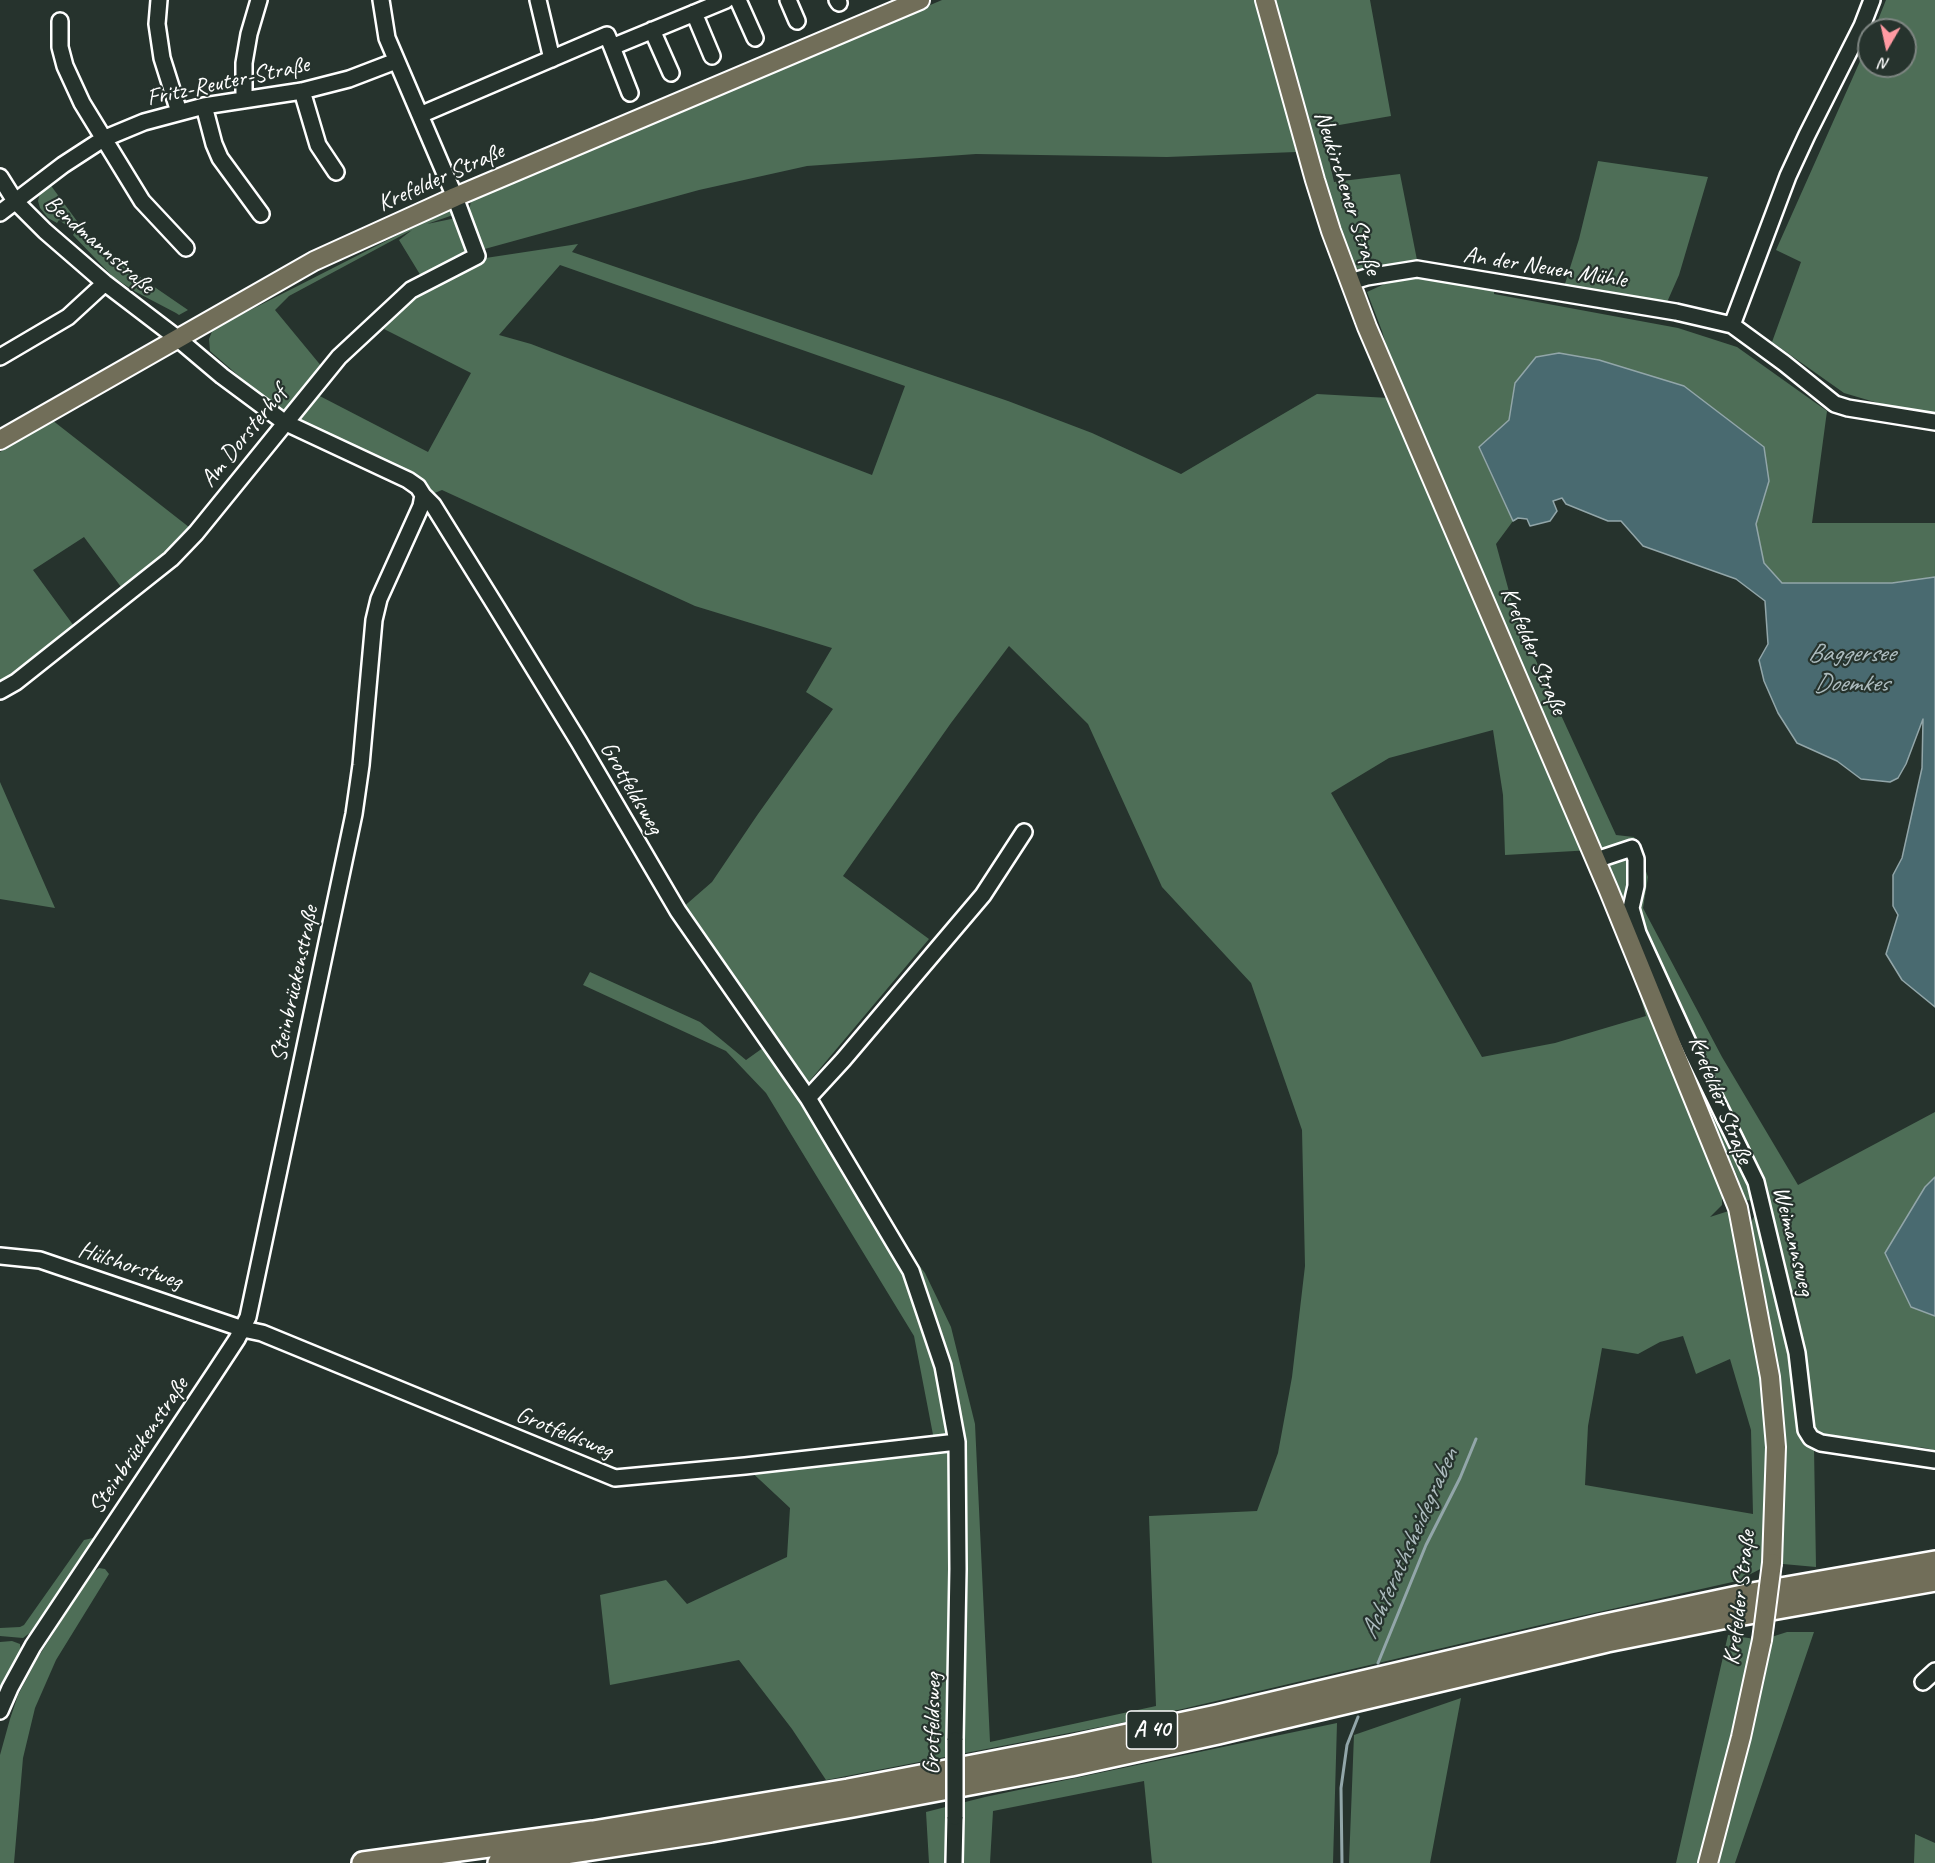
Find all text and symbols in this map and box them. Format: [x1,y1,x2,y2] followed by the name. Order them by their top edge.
[1857,18,1917,78] north arrow
[144,51,312,113] street label: Fritz-Reuter-Straße
[1878,53,1891,74] text: N
[1307,107,1387,279] street label: Neukirchener Straße
[373,137,509,219] street label: Krefelder Straße
[38,189,160,301] street label: Bendmannstraße
[1461,241,1629,295] street label: An der Neuen Mühle
[195,381,293,493] street label: Am Dorsterhof
[1493,583,1573,719] street label: Krefelder Straße
[1808,638,1894,700] water label: Baggersee Doemkes
[593,737,669,839] street label: Grotfeldsweg
[264,903,326,1065] street label: Steinbrückenstraße
[1681,1032,1759,1168] street label: Krefelder Straße
[1766,1183,1820,1299] street label: Weimannsweg
[74,1236,186,1296] street label: Hülshorstweg
[83,1372,195,1520] street label: Steinbrückenstraße
[511,1401,617,1465] street label: Grotfeldsweg
[1354,1444,1466,1644] water label: Achterathsheidegraben
[1717,1529,1763,1667] street label: Krefelder Straße
[918,1673,948,1775] street label: Grotfeldsweg
[1126,1711,1178,1749] road number: A 40

